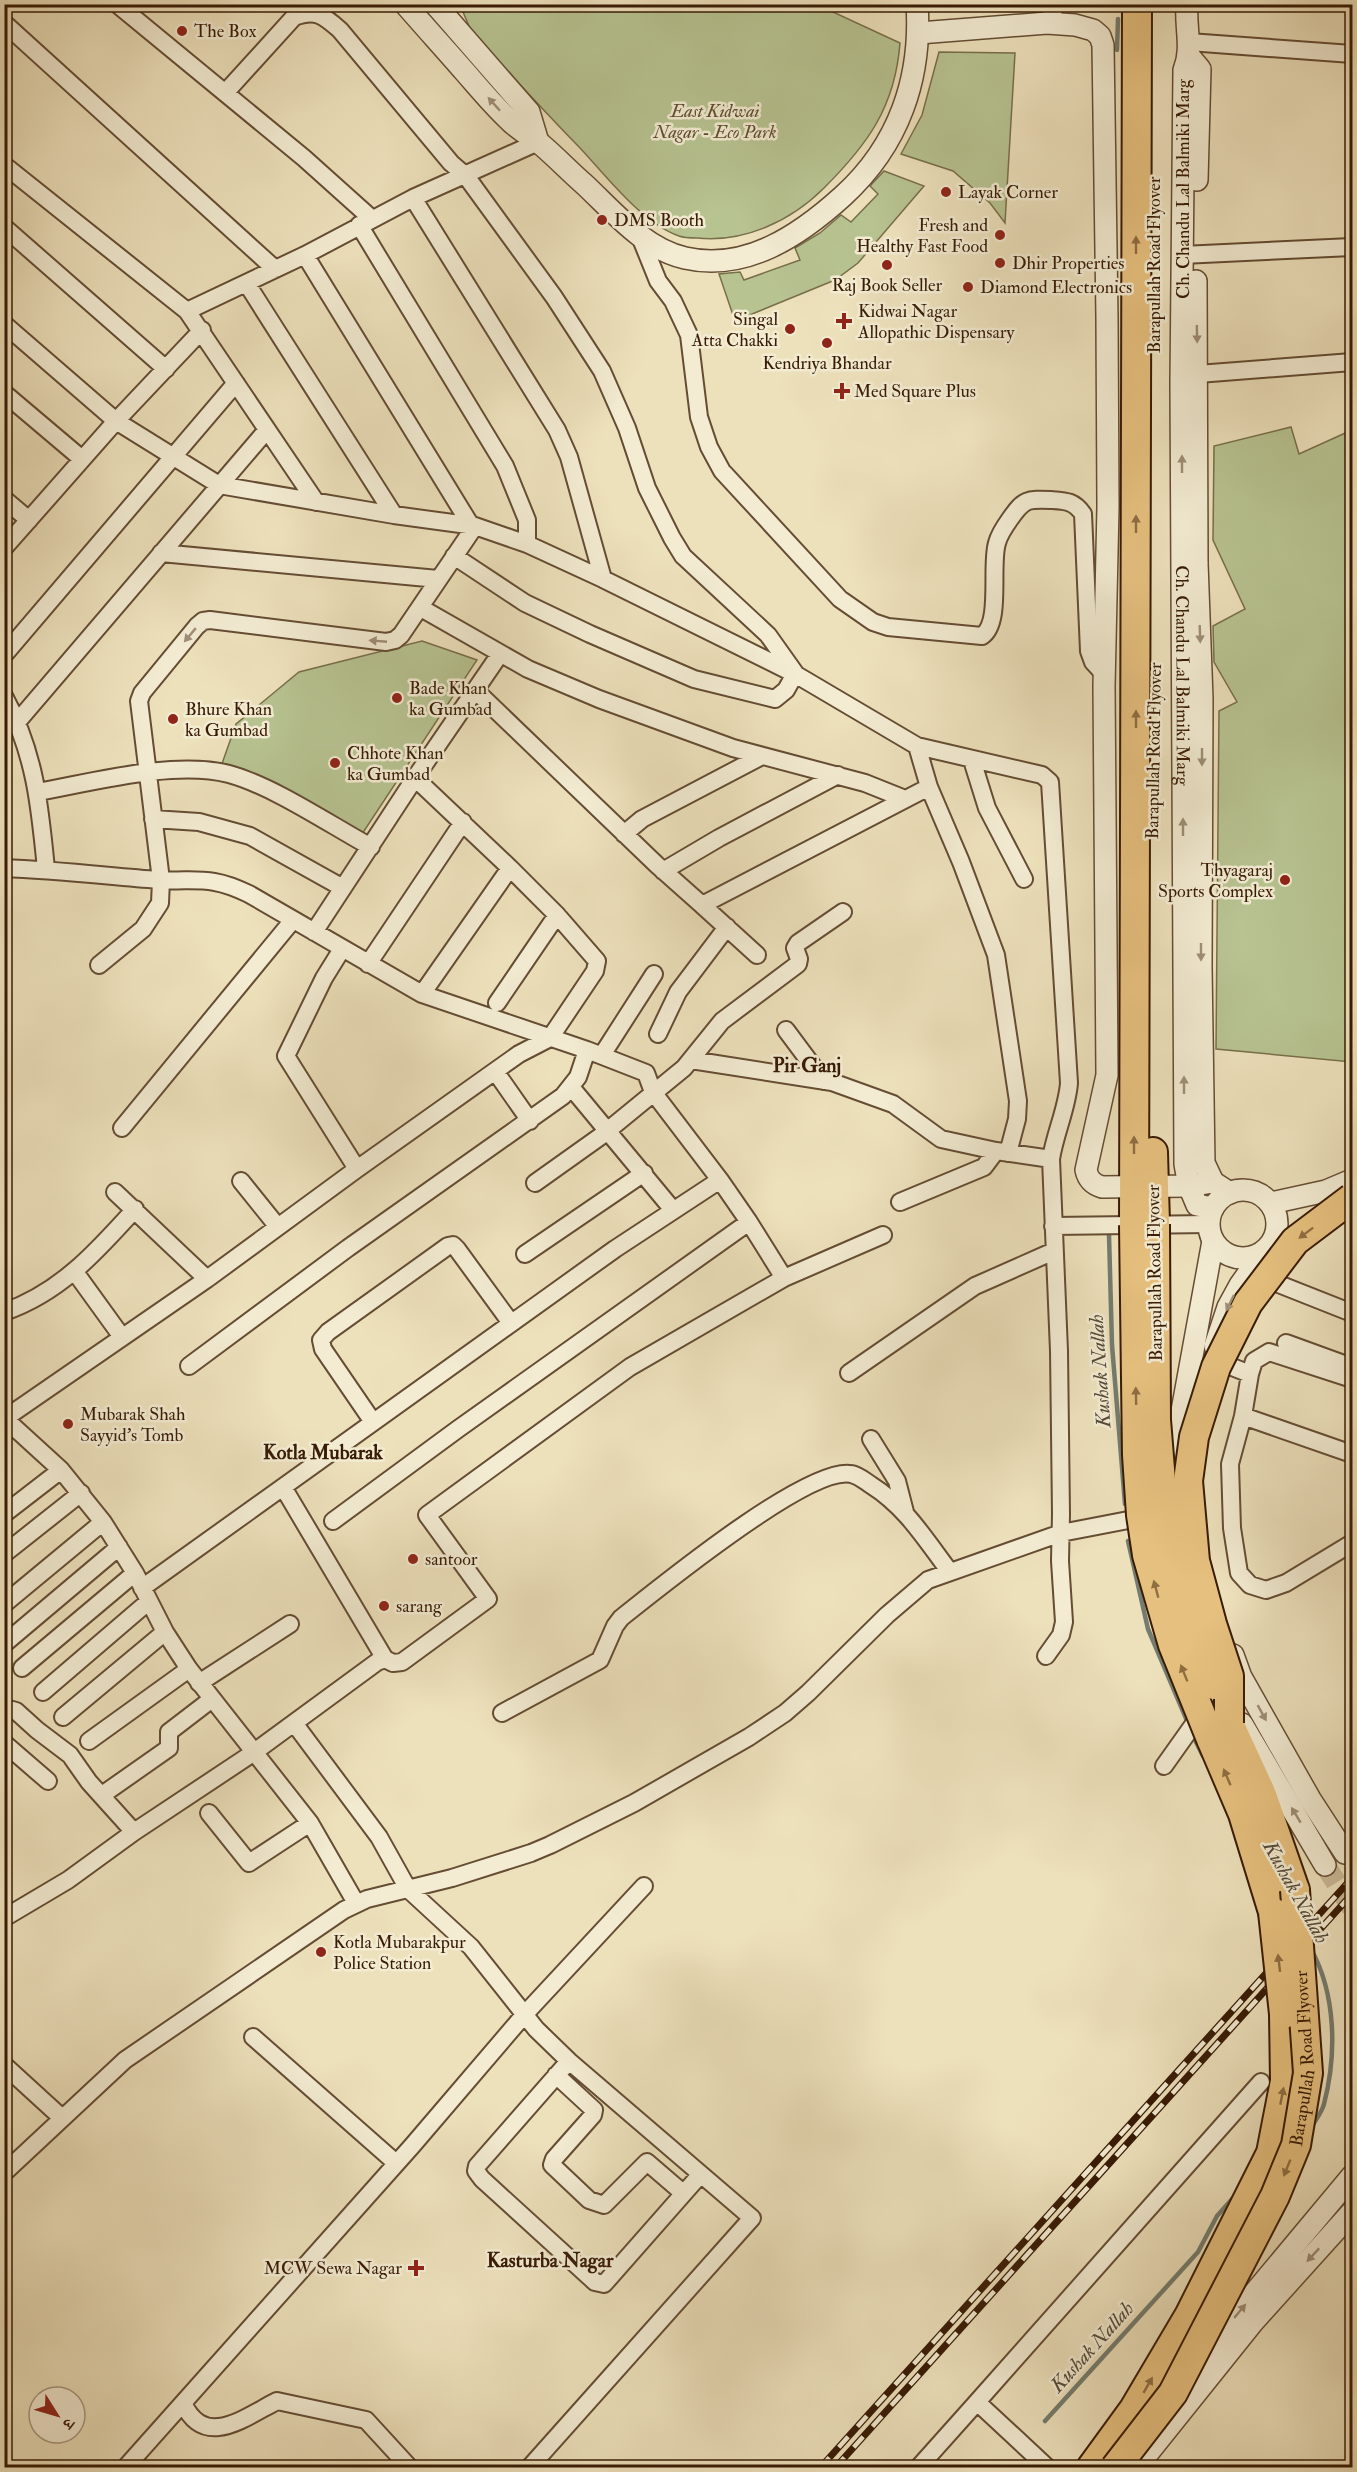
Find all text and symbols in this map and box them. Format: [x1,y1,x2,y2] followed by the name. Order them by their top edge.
[194,20,256,43] place label: The Box
[175,24,189,38] marker: The Box
[1172,78,1195,299] street label: Ch. Chandu Lal Balmiki Marg
[488,97,501,112] one-way arrow
[653,100,776,144] park label: East Kidwai Nagar - Eco Park
[1143,176,1166,353] street label: Barapullah Road Flyover
[958,181,1058,204] place label: Layak Corner
[939,185,953,199] marker: Layak Corner
[614,209,705,232] place label: DMS Booth
[595,213,609,227] marker: DMS Booth
[856,214,988,258] place label: Fresh and Healthy Fast Food
[993,228,1007,242] marker: Fresh and Healthy Fast Food
[1131,236,1141,255] one-way arrow
[1012,252,1125,275] place label: Dhir Properties
[993,256,1007,270] marker: Dhir Properties
[880,258,894,272] marker: Raj Book Seller
[832,274,943,297] place label: Raj Book Seller
[980,276,1132,299] place label: Diamond Electronics
[961,280,975,294] marker: Diamond Electronics
[857,300,1016,344] place label: Kidwai Nagar Allopathic Dispensary
[691,308,778,352] place label: Singal Atta Chakki
[835,312,853,330] marker: Kidwai Nagar Allopathic Dispensary
[783,322,797,336] marker: Singal Atta Chakki
[1192,325,1202,344] one-way arrow
[820,336,834,350] marker: Kendriya Bhandar
[762,352,892,375] place label: Kendriya Bhandar
[854,380,976,403] place label: Med Square Plus
[835,384,849,398] marker: Med Square Plus
[1177,455,1187,474] one-way arrow
[1131,515,1141,534] one-way arrow
[1170,565,1195,787] street label: Ch. Chandu Lal Balmiki Marg
[1195,625,1204,644] one-way arrow
[184,627,197,643] one-way arrow
[369,636,388,646] one-way arrow
[1141,662,1167,840] street label: Barapullah Road Flyover
[409,677,492,721] place label: Bade Khan ka Gumbad
[390,691,404,705] marker: Bade Khan ka Gumbad
[185,698,272,742] place label: Bhure Khan ka Gumbad
[1131,710,1140,729] one-way arrow
[166,712,180,726] marker: Bhure Khan ka Gumbad
[347,742,444,786] place label: Chhote Khan ka Gumbad
[1197,748,1207,767] one-way arrow
[328,756,342,770] marker: Chhote Khan ka Gumbad
[1178,818,1188,837] one-way arrow
[1158,859,1273,903] place label: Thyagaraj Sports Complex
[1278,873,1292,887] marker: Thyagaraj Sports Complex
[1196,943,1206,962] one-way arrow
[773,1053,841,1078] district label: Pir Ganj
[1179,1076,1189,1095] one-way arrow
[1129,1136,1139,1155] one-way arrow
[1142,1184,1168,1362] street label: Barapullah Road Flyover
[1298,1227,1314,1240] one-way arrow
[1226,1294,1235,1311] one-way arrow
[1084,1314,1116,1429] water label: Kushak Nallah
[1131,1386,1141,1405] one-way arrow
[80,1403,186,1447] place label: Mubarak Shah Sayyid's Tomb
[61,1417,75,1431] marker: Mubarak Shah Sayyid's Tomb
[263,1440,383,1465] district label: Kotla Mubarak
[425,1548,478,1571] place label: santoor
[406,1552,420,1566] marker: santoor
[1151,1580,1160,1598] one-way arrow
[396,1595,443,1618] place label: sarang
[377,1599,391,1613] marker: sarang
[1179,1663,1189,1681] one-way arrow
[1256,1704,1266,1721] one-way arrow
[1222,1767,1232,1785] one-way arrow
[1290,1807,1301,1823] one-way arrow
[1257,1835,1334,1948] water label: Kushak Nallah
[333,1931,466,1975] place label: Kotla Mubarakpur Police Station
[314,1945,328,1959] marker: Kotla Mubarakpur Police Station
[1275,1953,1284,1972] one-way arrow
[1284,1969,1320,2148] street label: Barapullah Road Flyover
[1278,2086,1288,2105] one-way arrow
[1282,2159,1291,2177] one-way arrow
[487,2248,614,2274] district label: Kasturba Nagar
[1306,2248,1320,2263] one-way arrow
[264,2257,402,2280] place label: MCW Sewa Nagar
[407,2259,425,2277] marker: MCW Sewa Nagar
[1044,2296,1139,2398] water label: Kushak Nallah
[1233,2304,1246,2319] one-way arrow
[1143,2377,1154,2393] one-way arrow
[27,2385,87,2445] north arrow
[57,2413,79,2434] text: उ

